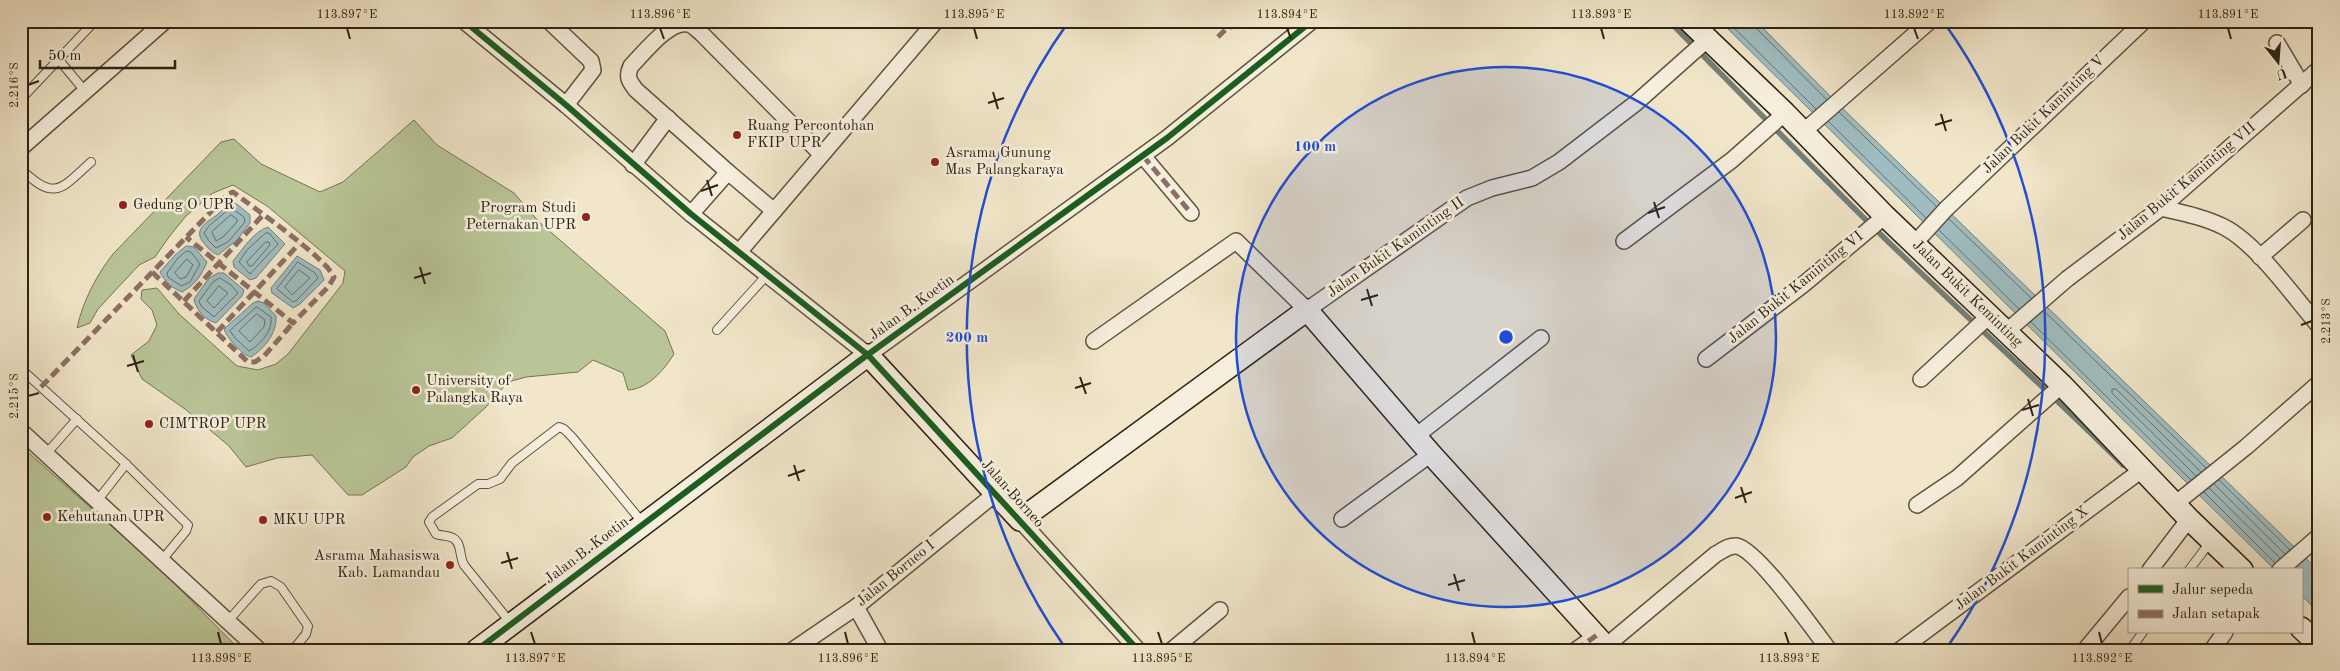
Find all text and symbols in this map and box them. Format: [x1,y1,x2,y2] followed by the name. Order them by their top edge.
[944,8,1004,21] text: 113.895°E
[317,9,377,21] text: 113.897°E
[630,9,690,21] text: 113.896°E
[1257,9,1317,21] text: 113.894°E
[1571,9,1631,21] text: 113.893°E
[1884,9,1944,21] text: 113.892°E
[2198,9,2258,21] text: 113.891°E
[40,38,175,70] scale bar
[2252,38,2302,88] north arrow
[48,49,82,64] text: 50 m
[1980,53,2108,177] street label: Jalan Bukit Kaminting V
[9,62,21,108] text: 2.216°S
[2274,65,2289,82] text: U
[747,119,874,151] place label: Ruang Percontohan FKIP UPR
[2115,120,2259,244] street label: Jalan Bukit Kaminting VII
[731,129,743,141] marker: Ruang Percontohan FKIP UPR
[1294,140,1336,155] text: 100 m
[945,146,1064,178] place label: Asrama Gunung Mas Palangkaraya
[929,156,941,168] marker: Asrama Gunung Mas Palangkaraya
[1325,195,1467,301] street label: Jalan Bukit Kaminting II
[133,198,235,213] place label: Gedung O UPR
[117,199,129,211] marker: Gedung O UPR
[466,201,576,233] place label: Program Studi Peternakan UPR
[580,211,592,223] marker: Program Studi Peternakan UPR
[1726,229,1866,347] street label: Jalan Bukit Kaminting VI
[1909,238,2025,350] street label: Jalan Bukit Keminting
[867,272,957,344] street label: Jalan B. Koetin
[2321,298,2333,344] text: 2.213°S
[1497,328,1515,346] centre of rings
[946,331,988,346] text: 200 m
[8,373,21,419] text: 2.215°S
[426,374,523,406] place label: University of Palangka Raya
[410,384,422,396] marker: University of Palangka Raya
[159,417,267,432] place label: CIMTROP UPR
[143,418,155,430] marker: CIMTROP UPR
[978,457,1046,531] street label: Jalan Borneo
[1953,504,2091,614] street label: Jalan Bukit Kaminting X
[57,510,165,525] place label: Kehutanan UPR
[41,511,53,523] marker: Kehutanan UPR
[273,513,346,528] place label: MKU UPR
[257,514,269,526] marker: MKU UPR
[542,515,632,587] street label: Jalan B. Koetin
[854,538,938,610] street label: Jalan Borneo I
[314,549,441,581] place label: Asrama Mahasiswa Kab. Lamandau
[444,559,456,571] marker: Asrama Mahasiswa Kab. Lamandau
[2128,568,2302,634] legend
[2172,583,2254,598] text: Jalur sepeda
[2172,607,2261,622] text: Jalan setapak
[1132,652,1192,665] text: 113.895°E
[191,653,251,665] text: 113.898°E
[505,653,565,665] text: 113.897°E
[818,653,878,665] text: 113.896°E
[1445,653,1505,665] text: 113.894°E
[1759,653,1819,665] text: 113.893°E
[2072,653,2132,665] text: 113.892°E

